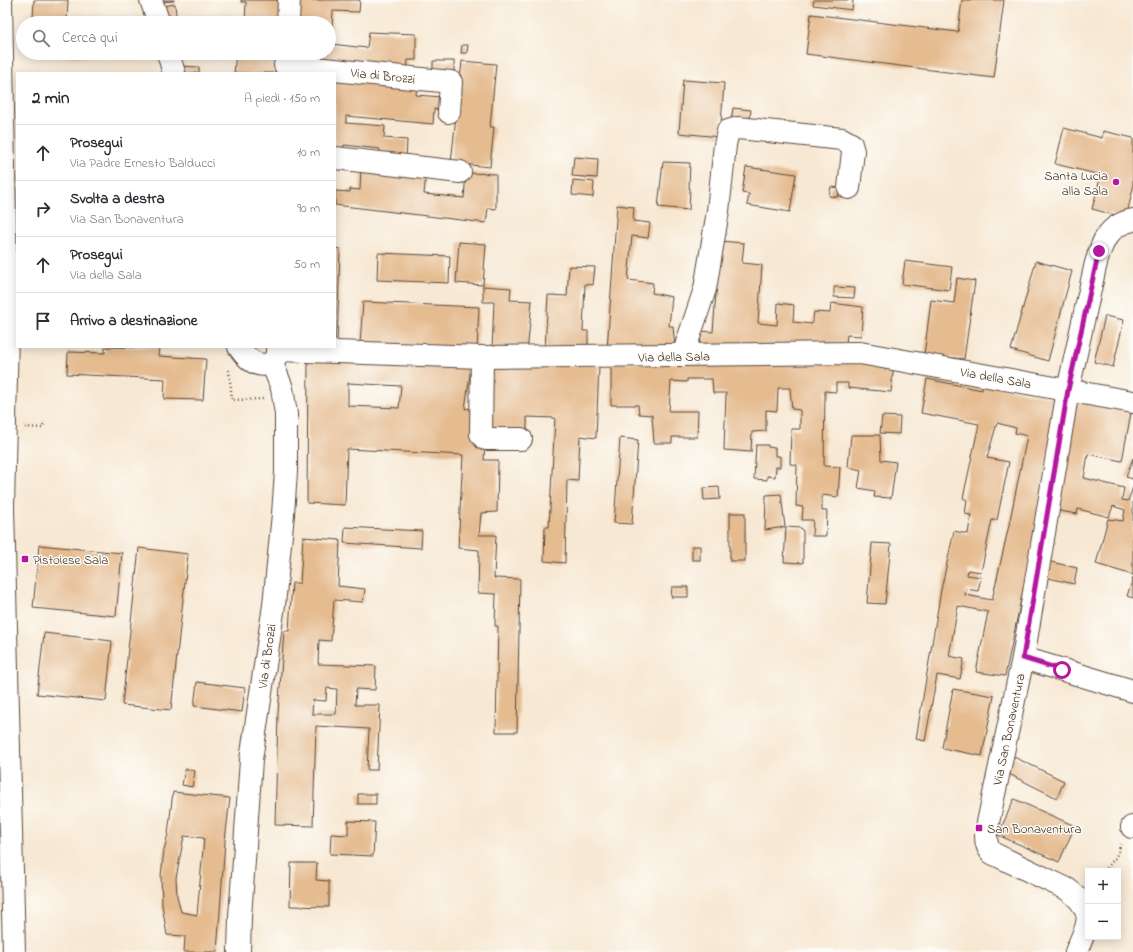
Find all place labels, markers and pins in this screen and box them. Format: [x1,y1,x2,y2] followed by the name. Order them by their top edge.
[1044,167,1108,201] place label: Santa Lucia alla Sala
[1111,177,1121,187] marker: Santa Lucia alla Sala
[33,551,108,570] place label: Pistoiese Sala
[20,554,30,564] marker: Pistoiese Sala
[987,820,1081,839] place label: San Bonaventura
[974,823,984,833] marker: San Bonaventura

